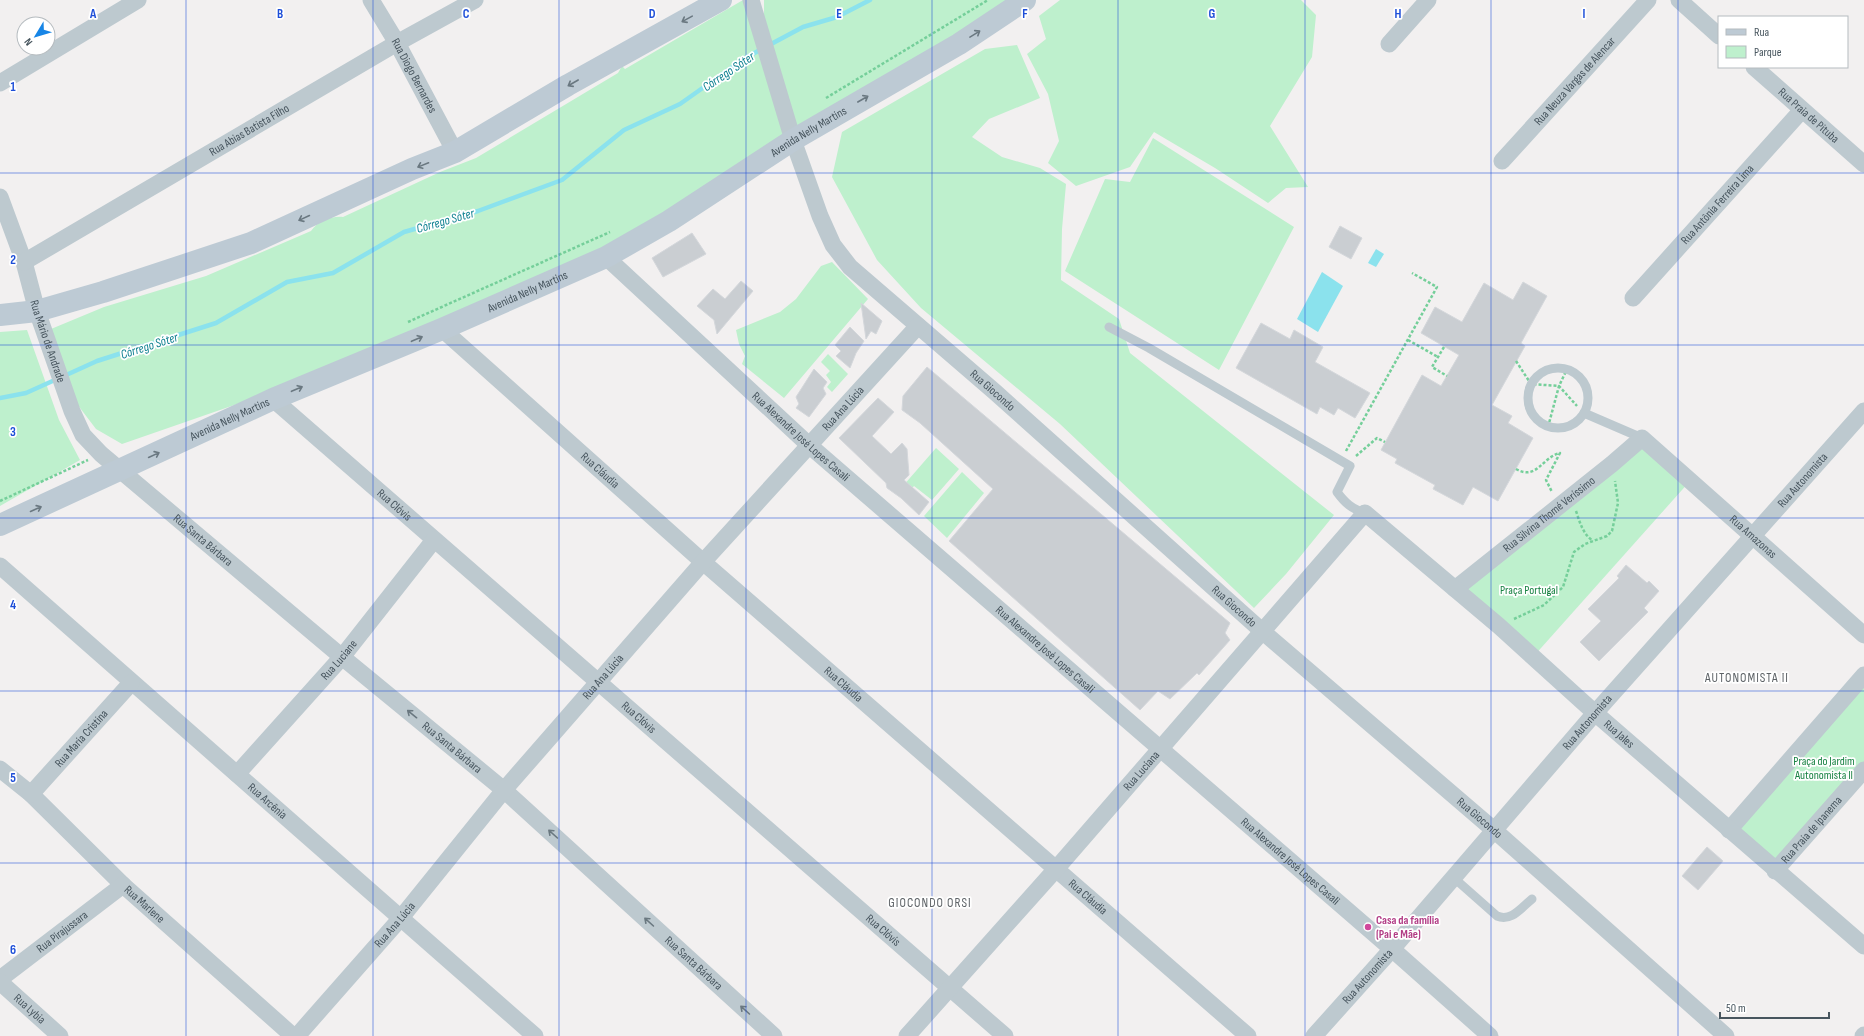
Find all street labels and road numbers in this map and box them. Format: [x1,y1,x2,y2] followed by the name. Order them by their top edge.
[1531,34,1619,129] street label: Rua Neuza Vargas de Alencar
[388,35,440,116] street label: Rua Diogo Bernardes
[1775,85,1842,147] street label: Rua Praia de Pituba
[207,101,292,160] street label: Rua Abias Batista Filho
[767,104,849,161] street label: Avenida Nelly Martins
[1678,161,1758,248] street label: Rua Antônia Ferreira Lima
[484,268,570,316] street label: Avenida Nelly Martins
[26,298,69,385] street label: Rua Mário de Andrade
[967,367,1018,414] street label: Rua Giocondo
[819,383,868,434] street label: Rua Ana Lúcia
[749,389,852,485] street label: Rua Alexandre José Lopes Casali
[187,395,272,445] street label: Avenida Nelly Martins
[577,449,623,492] street label: Rua Cláudia
[1774,450,1831,511] street label: Rua Autonomista
[1500,473,1598,556] street label: Rua Silvina Thomé Veríssimo
[374,486,415,524] street label: Rua Clóvis
[170,511,236,570] street label: Rua Santa Bárbara
[1726,512,1780,562] street label: Rua Amazonas
[1208,583,1260,631] street label: Rua Giocondo
[992,603,1098,697] street label: Rua Alexandre José Lopes Casali
[318,637,361,683] street label: Rua Luciane
[579,651,627,703] street label: Rua Ana Lúcia
[821,664,866,706] street label: Rua Cláudia
[1559,692,1616,753] street label: Rua Autonomista
[618,699,659,737] street label: Rua Clóvis
[52,706,112,771] street label: Rua Maria Cristina
[1600,717,1637,752] street label: Rua Jales
[419,719,485,777] street label: Rua Santa Bárbara
[1120,748,1163,794] street label: Rua Luciana
[244,780,290,823] street label: Rua Arcênia
[1778,793,1846,867] street label: Rua Praia de Ipanema
[1454,794,1505,842] street label: Rua Giocondo
[1237,815,1343,908] street label: Rua Alexandre José Lopes Casali
[1065,876,1110,918] street label: Rua Cláudia
[121,882,168,927] street label: Rua Marlene
[371,899,419,951] street label: Rua Ana Lúcia
[34,907,91,956] street label: Rua Pirajussara
[862,911,903,950] street label: Rua Clóvis
[661,933,726,994] street label: Rua Santa Bárbara
[1339,946,1396,1007] street label: Rua Autonomista
[10,991,49,1028] street label: Rua Lybia

